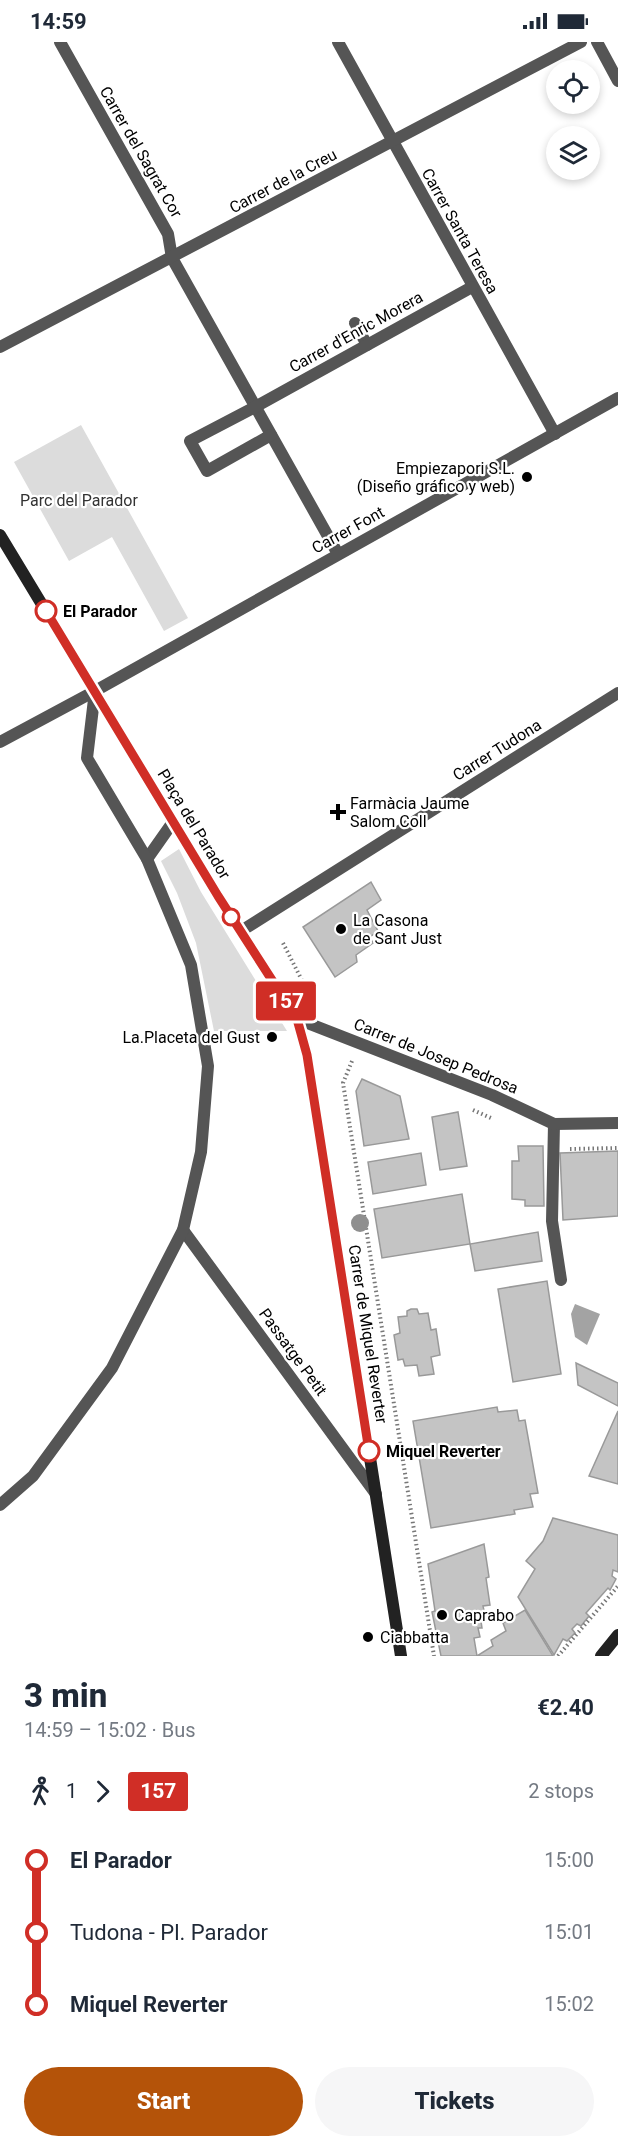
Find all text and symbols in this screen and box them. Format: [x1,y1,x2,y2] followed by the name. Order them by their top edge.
[30,9,87,34] text: 14:59
[546,60,600,180] map controls
[546,60,600,114] button: locate
[96,83,187,221] street label: Carrer del Sagrat Cor
[546,126,600,180] button: layers
[226,145,340,217] street label: Carrer de la Creu
[418,165,502,297] street label: Carrer Santa Teresa
[286,287,426,377] street label: Carrer d'Enric Morera
[357,459,515,496] place label: Empiezapori S.L. (Diseño gráfico y web)
[520,470,534,484] marker: Empiezapori S.L. (Diseño gráfico y web)
[20,491,138,510] park label: Parc del Parador
[309,502,387,558] street label: Carrer Font
[35,600,57,622] marker: El Parador
[63,602,137,621] place label: El Parador
[449,715,545,785] street label: Carrer Tudona
[154,765,235,883] street label: Plaça del Parador
[350,794,469,831] place label: Farmàcia Jaume Salom Coll
[331,805,345,819] marker: Farmàcia Jaume Salom Coll
[222,908,240,926] unlabelled marker
[353,911,442,948] place label: La Casona de Sant Just
[334,922,348,936] marker: La Casona de Sant Just
[252,982,320,1020] line badge: 157
[268,989,304,1013] text: 157
[351,1014,521,1098] street label: Carrer de Josep Pedrosa
[122,1028,260,1047] place label: La.Placeta del Gust
[265,1030,279,1044] marker: La.Placeta del Gust
[344,1243,392,1425] street label: Carrer de Miquel Reverter
[255,1305,331,1399] street label: Passatge Petit
[358,1440,380,1462] marker: Miquel Reverter
[386,1442,501,1461] place label: Miquel Reverter
[454,1606,514,1625] place label: Caprabo
[435,1608,449,1622] marker: Caprabo
[380,1628,449,1647] place label: Ciabbatta
[361,1630,375,1644] marker: Ciabbatta
[24,1676,107,1715] text: 3 min
[537,1695,594,1720] text: €2.40
[24,1718,196,1742] text: 14:59 – 15:02 · Bus
[24,1775,57,1808] icon: walk
[86,1775,119,1808] icon: forward
[66,1779,77,1803] text: 1
[140,1779,176,1803] text: 157
[528,1779,594,1803] text: 2 stops
[70,1848,172,1873] text: El Parador
[544,1848,594,1872] text: 15:00
[70,1920,268,1945] text: Tudona - Pl. Parador
[544,1920,594,1944] text: 15:01
[70,1992,228,2017] text: Miquel Reverter
[544,1992,594,2016] text: 15:02
[24,2067,303,2136] button: Start
[315,2067,594,2136] button: Tickets

